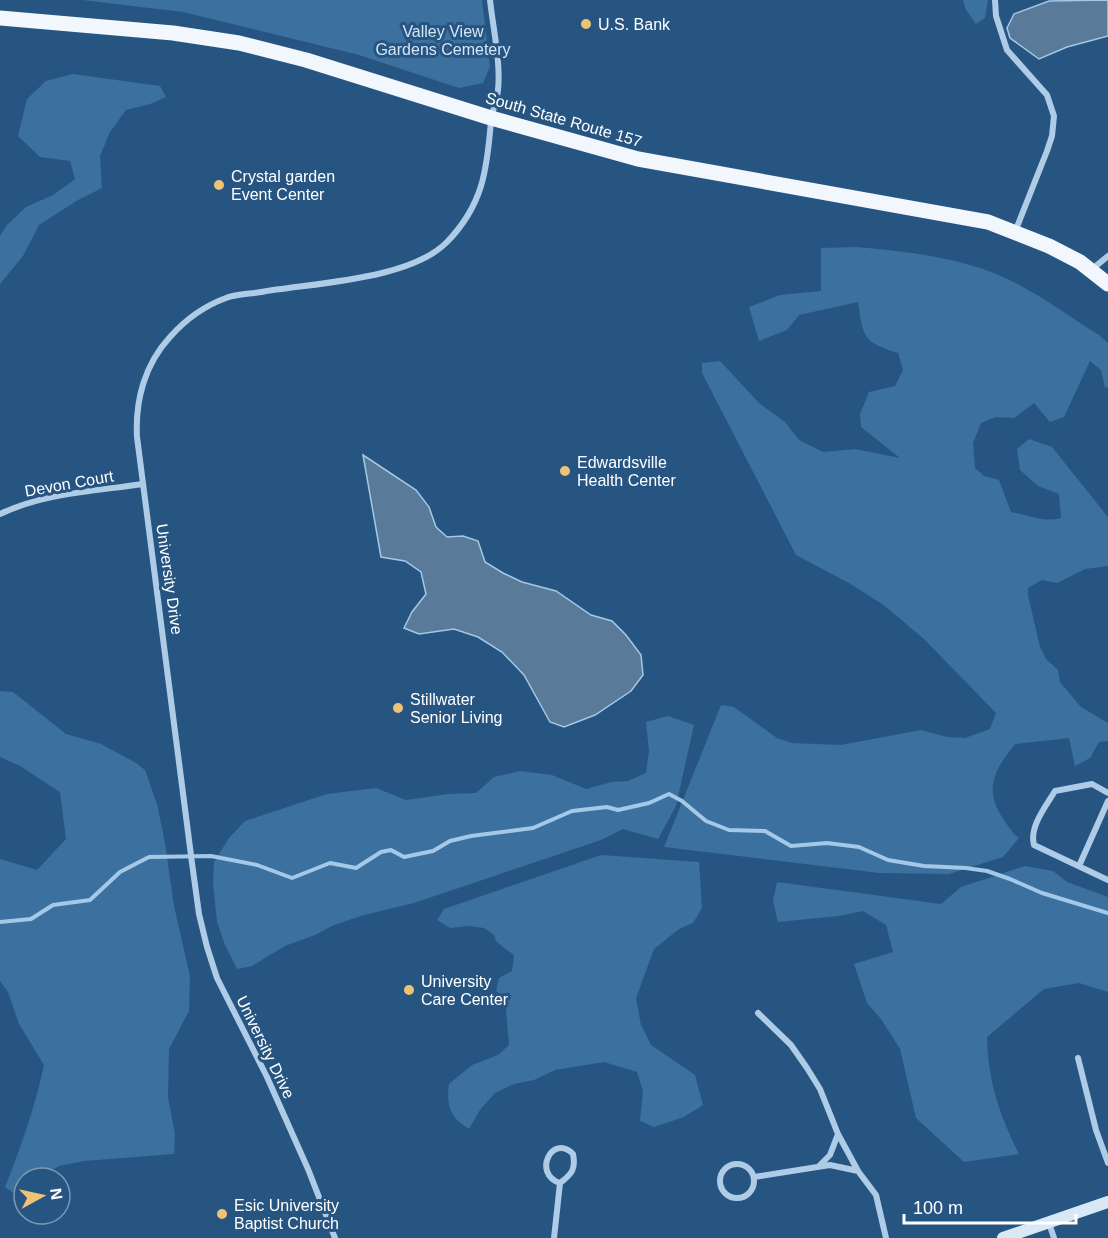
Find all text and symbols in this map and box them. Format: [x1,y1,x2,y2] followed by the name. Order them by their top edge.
[598,16,671,33] place label: U.S. Bank
[579,17,593,31] marker: U.S. Bank
[375,23,511,58] park label: Valley View Gardens Cemetery
[484,89,644,150] street label: South State Route 157
[231,168,335,203] place label: Crystal garden Event Center
[212,178,226,192] marker: Crystal garden Event Center
[577,454,676,489] place label: Edwardsville Health Center
[558,464,572,478] marker: Edwardsville Health Center
[23,467,115,500] street label: Devon Court
[153,522,186,636] street label: University Drive
[410,691,503,726] place label: Stillwater Senior Living
[391,701,405,715] marker: Stillwater Senior Living
[421,973,509,1008] place label: University Care Center
[402,983,416,997] marker: University Care Center
[233,993,298,1101] street label: University Drive
[12,1166,72,1226] north arrow
[47,1187,66,1201] text: N
[904,1187,1076,1225] scale bar
[234,1197,339,1232] place label: Esic University Baptist Church
[913,1198,963,1218] text: 100 m
[215,1207,229,1221] marker: Esic University Baptist Church

